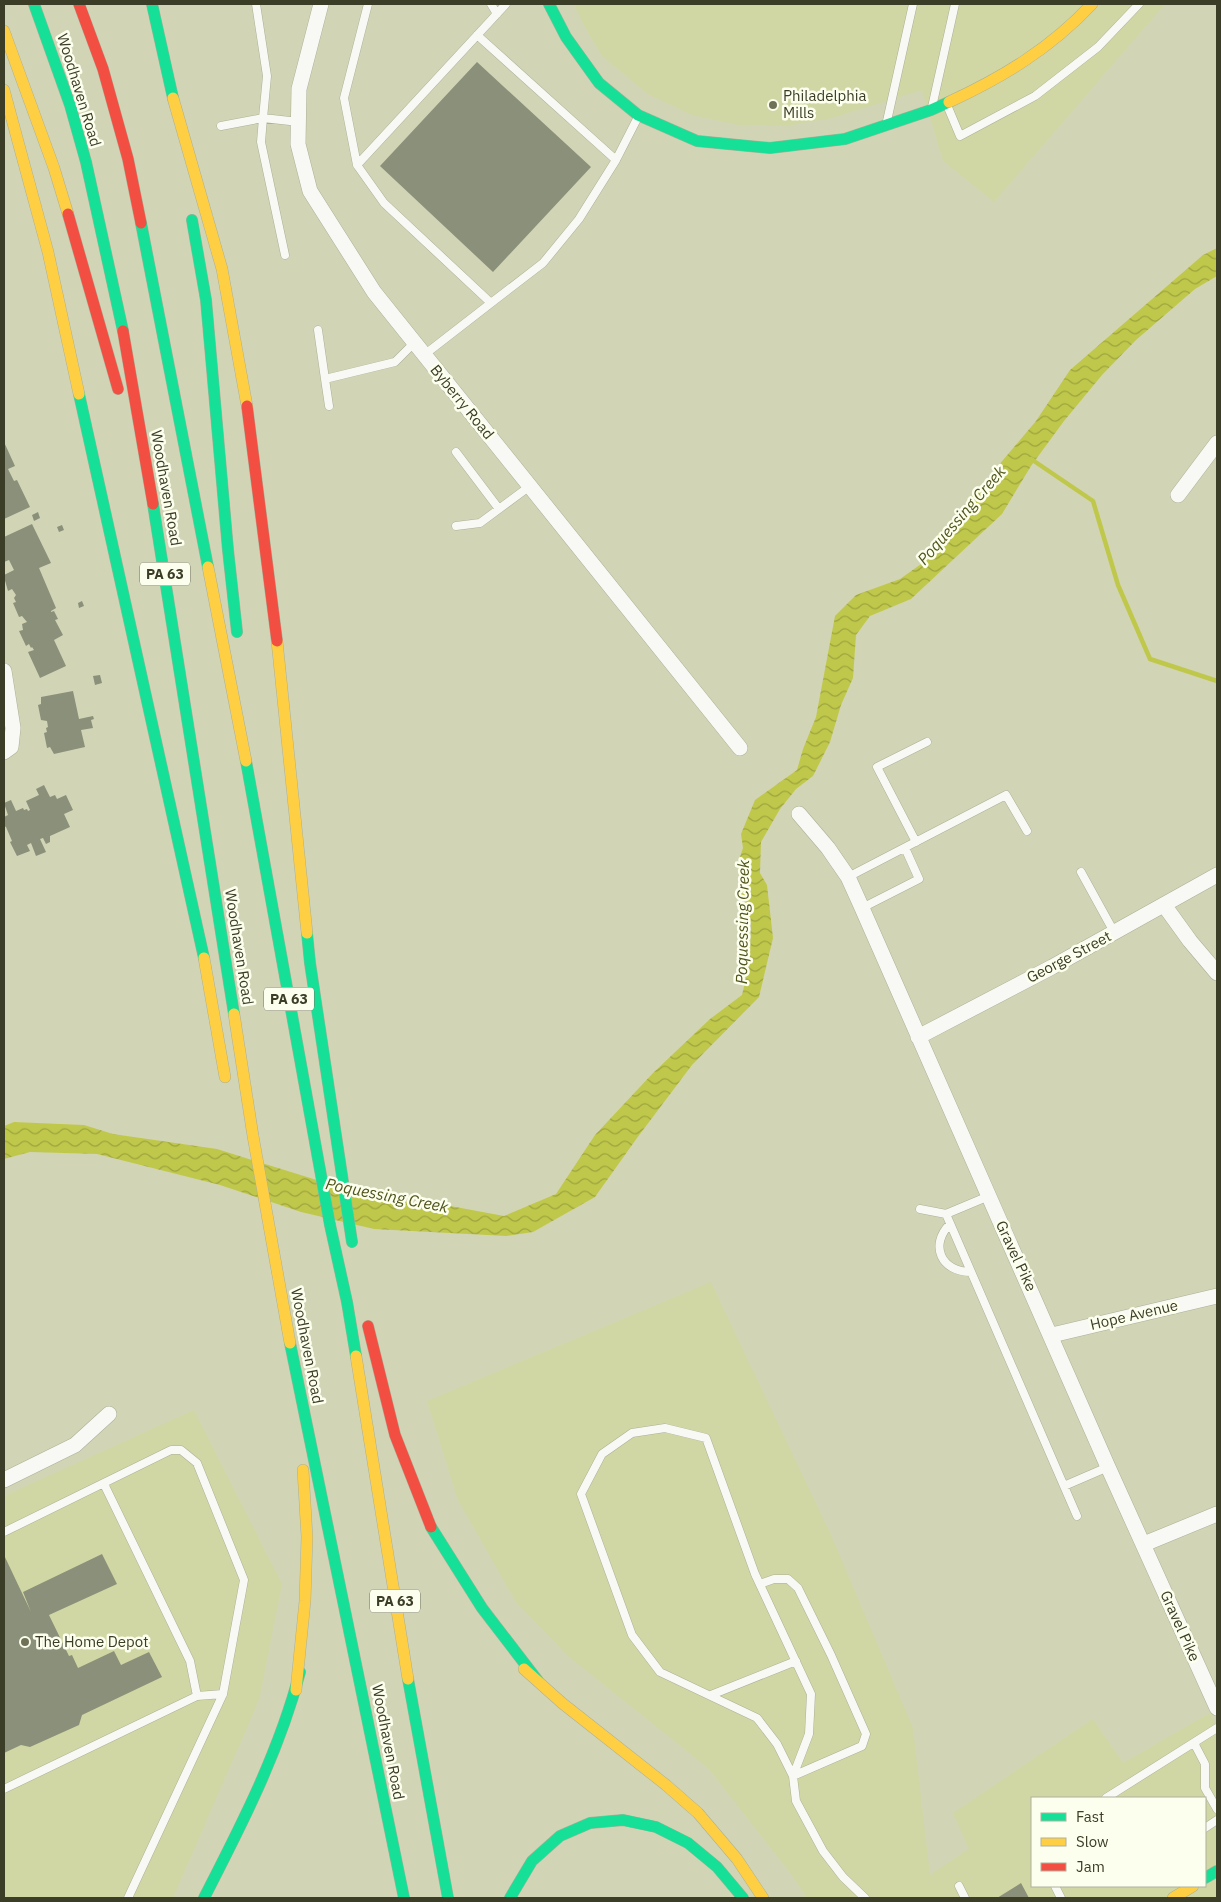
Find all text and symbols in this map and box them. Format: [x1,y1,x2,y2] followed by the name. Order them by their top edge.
[53,31,106,149] street label: Woodhaven Road
[783,86,866,122] place label: Philadelphia Mills
[767,99,779,111] marker: Philadelphia Mills
[426,360,498,443] street label: Byberry Road
[147,429,186,547] street label: Woodhaven Road
[913,461,1010,569] water label: Poquessing Creek
[140,562,190,586] road number: PA 63
[731,859,753,984] water label: Poquessing Creek
[221,888,258,1006] street label: Woodhaven Road
[1023,926,1114,987] street label: George Street
[264,988,314,1011] road number: PA 63
[324,1173,451,1217] water label: Poquessing Creek
[992,1218,1041,1294] street label: Gravel Pike
[287,1287,328,1405] street label: Woodhaven Road
[1088,1295,1180,1334] street label: Hope Avenue
[1156,1587,1205,1664] street label: Gravel Pike
[370,1590,420,1612] road number: PA 63
[35,1632,148,1651] place label: The Home Depot
[19,1636,31,1648] marker: The Home Depot
[368,1683,409,1801] street label: Woodhaven Road
[1031,1797,1206,1887] legend
[1076,1807,1104,1826] text: Fast
[1076,1832,1109,1851] text: Slow
[1076,1857,1105,1876] text: Jam

